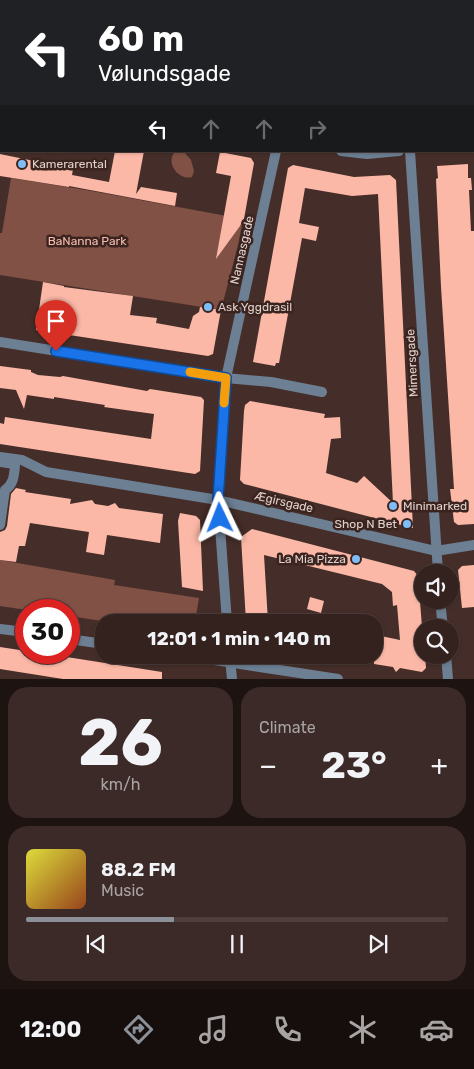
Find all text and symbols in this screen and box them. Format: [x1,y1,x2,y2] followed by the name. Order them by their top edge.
[98,18,184,60] text: 60 m
[15,20,80,85] icon: left
[98,60,231,87] text: Vølundsgade
[144,115,172,143] icon: left
[197,115,225,143] icon: ahead
[250,115,278,143] icon: ahead
[303,115,331,143] icon: right
[32,157,107,171] place label: Kamerarental
[16,158,28,170] marker: Kamerarental
[227,214,257,286] street label: Nannasgade
[48,234,127,248] park label: BaNanna Park
[35,300,77,351] pin
[218,300,292,314] place label: Ask Yggdrasil
[202,301,214,313] marker: Ask Yggdrasil
[42,307,70,335] icon: arrive
[403,328,421,397] street label: Mimersgade
[253,488,315,516] street label: Ægirsgade
[193,491,245,543] position arrow
[403,499,467,513] place label: Minimarked
[387,500,399,512] marker: Minimarked
[335,517,397,531] place label: Shop N Bet
[401,518,413,530] marker: Shop N Bet
[278,552,346,566] place label: La Mia Pizza
[350,553,362,565] marker: La Mia Pizza
[414,564,459,664] map controls
[414,564,459,609] button: sound
[15,599,80,664] speed limit sign: 30
[414,619,459,664] button: search
[147,627,331,650] text: 12:01 · 1 min · 140 m
[78,704,163,781] text: 26
[259,718,316,737] text: Climate
[321,742,387,788] text: 23°
[259,749,277,782] text: −
[431,749,448,782] text: +
[101,775,140,794] text: km/h
[101,858,176,881] text: 88.2 FM
[101,881,144,900] text: Music
[82,930,110,958] icon: previous
[223,930,251,958] icon: pause
[364,930,392,958] icon: next
[121,1012,156,1047] icon: directions
[196,1012,231,1047] icon: music
[270,1012,305,1047] icon: phone
[345,1012,380,1047] icon: climate
[419,1012,454,1047] icon: car
[20,1016,81,1043] text: 12:00

